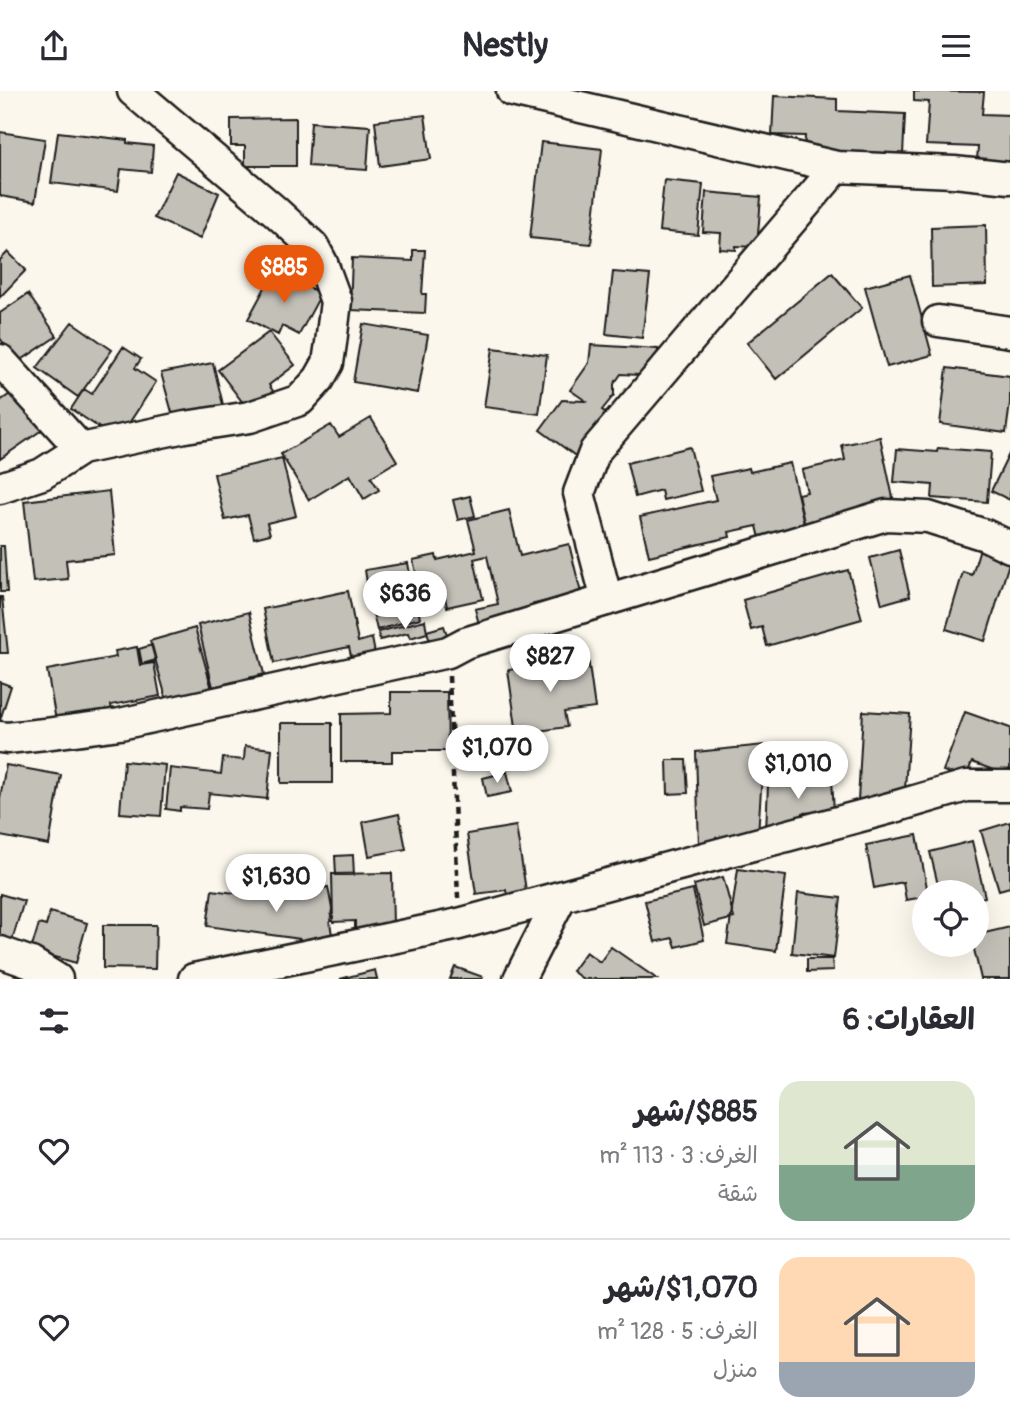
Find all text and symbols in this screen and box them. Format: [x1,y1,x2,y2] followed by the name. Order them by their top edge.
[462,26,548,66] text: Nestly
[35,27,73,65] icon: share
[937,27,975,65] icon: menu
[243,245,325,305] pin: $885
[260,253,308,282] text: $885
[364,571,446,631] pin: $636
[379,579,431,608] text: $636
[509,635,591,694] pin: $827
[525,642,575,671] text: $827
[440,725,554,785] pin: $1,070
[462,733,532,762] text: $1,070
[741,741,855,801] pin: $1,010
[764,749,832,778] text: $1,010
[219,855,333,914] pin: $1,630
[241,862,311,891] text: $1,630
[912,880,989,957] map controls
[912,880,989,957] button: locate
[843,1001,975,1038] text: العقارات: 6
[35,1002,73,1040] icon: filters
[635,1093,758,1130] text: $885/شهر
[835,1109,919,1193] icon: home
[35,1132,73,1170] icon: heart
[599,1141,758,1170] text: الغرف: 3 · 113 m²
[718,1179,758,1208] text: شقة
[605,1269,758,1306] text: $1,070/شهر
[835,1285,919,1369] icon: home
[35,1308,73,1346] icon: heart
[597,1317,758,1346] text: الغرف: 5 · 128 m²
[713,1355,758,1384] text: منزل

